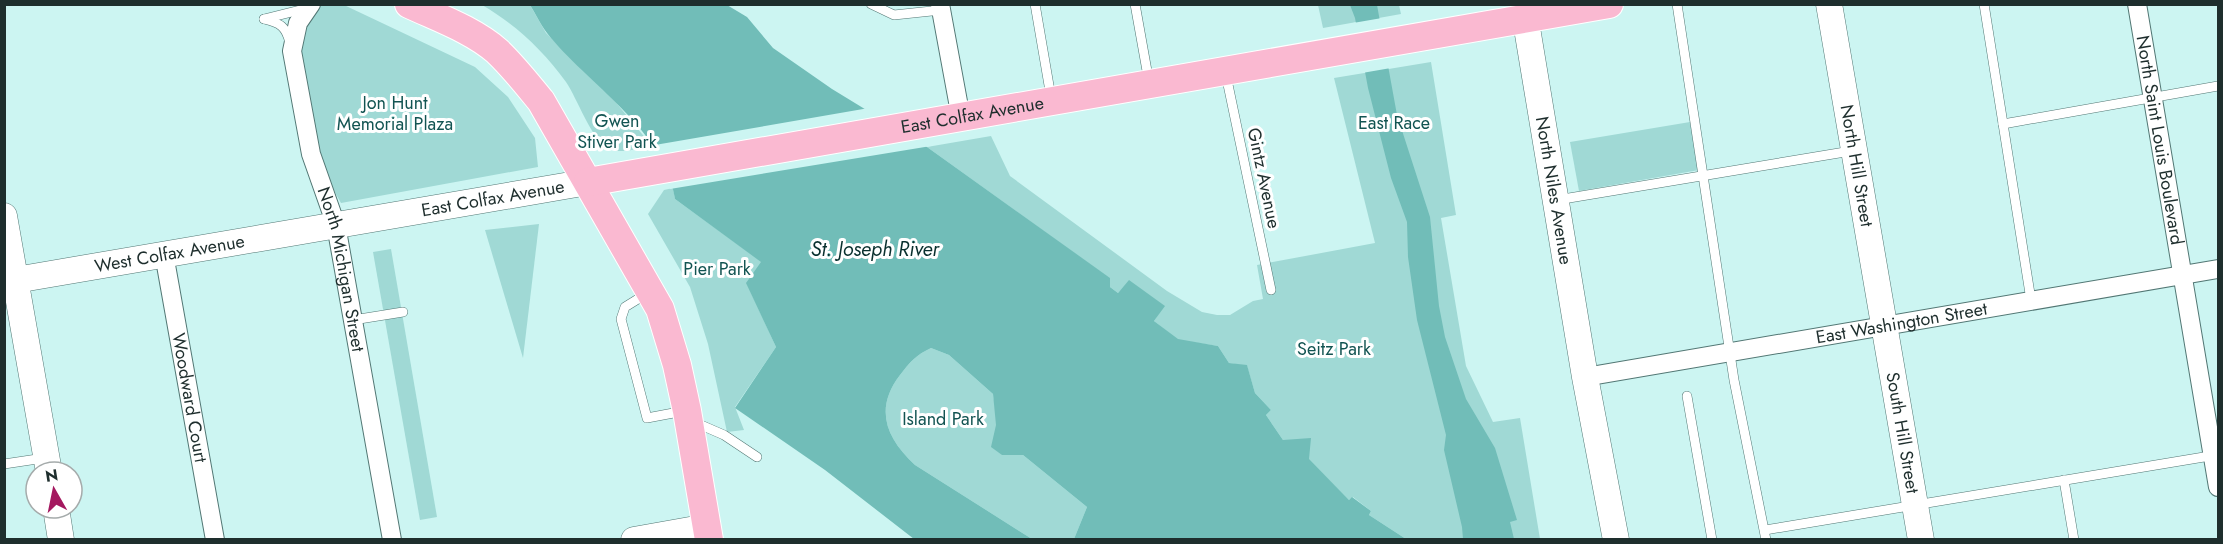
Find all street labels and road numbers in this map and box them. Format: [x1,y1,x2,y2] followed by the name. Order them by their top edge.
[2129,33,2190,247] street label: North Saint Louis Boulevard
[899,90,1046,140] street label: East Colfax Avenue
[1833,103,1880,229] street label: North Hill Street
[1529,114,1579,267] street label: North Niles Avenue
[1241,125,1287,231] street label: Gintz Avenue
[419,173,566,223] street label: East Colfax Avenue
[311,183,371,354] street label: North Michigan Street
[93,228,247,279] street label: West Colfax Avenue
[1814,296,1990,350] street label: East Washington Street
[165,331,214,465] street label: Woodward Court
[1879,370,1926,496] street label: South Hill Street

